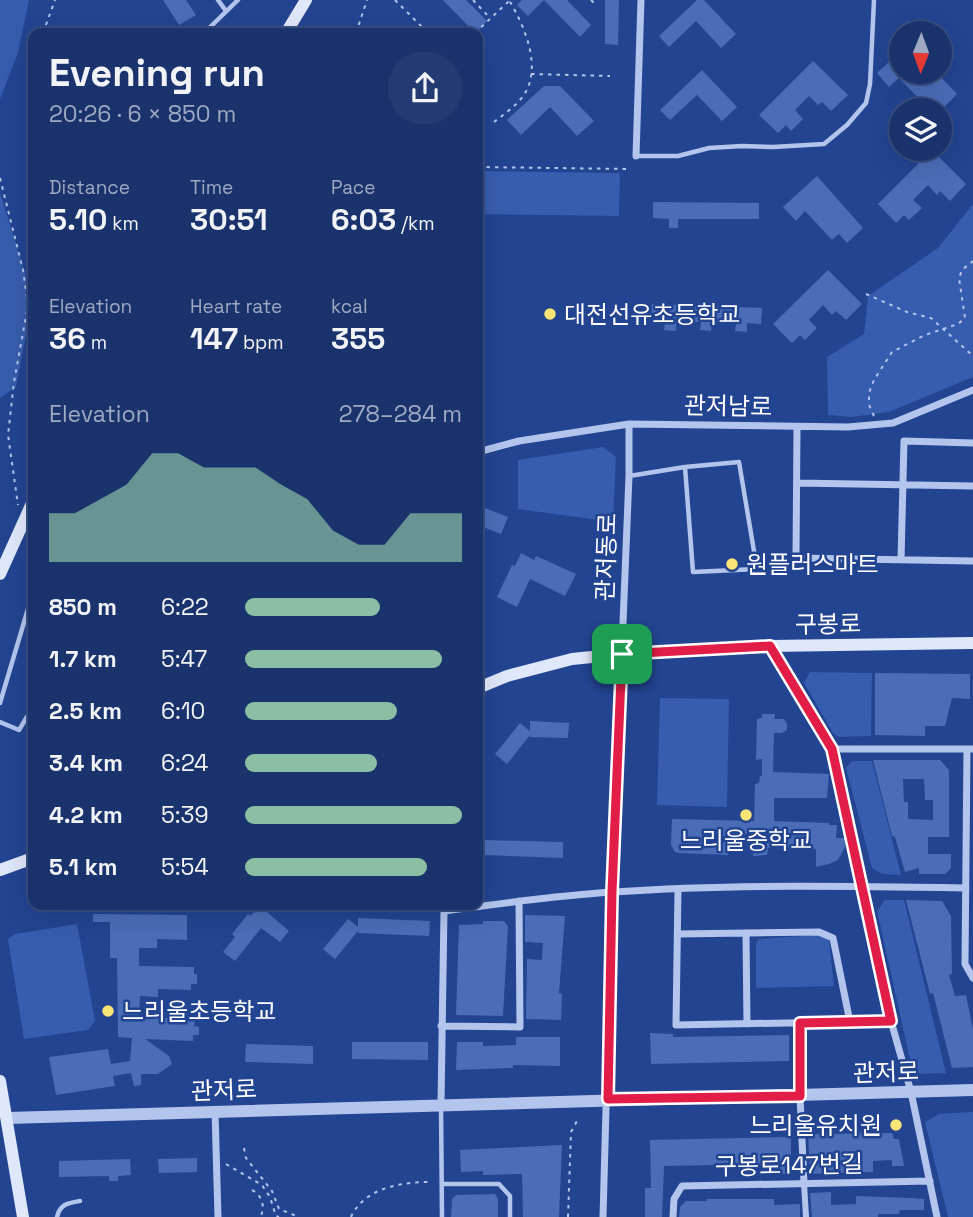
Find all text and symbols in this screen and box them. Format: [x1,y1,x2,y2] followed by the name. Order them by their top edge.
[889,21,952,84] north arrow
[889,21,952,161] map controls
[49,49,265,97] text: Evening run
[388,51,462,125] button: share
[889,98,952,161] button: layers
[49,99,236,129] text: 20:26 · 6 × 850 m
[49,175,130,200] text: Distance
[190,175,233,200] text: Time
[331,175,375,200] text: Pace
[49,200,107,239] text: 5.10
[190,200,268,239] text: 30:51
[331,200,396,239] text: 6:03
[107,211,139,236] text: km
[396,211,435,236] text: /km
[49,294,132,319] text: Elevation
[190,294,282,319] text: Heart rate
[331,294,368,319] text: kcal
[564,299,741,330] place label: 대전선유초등학교
[542,306,558,322] marker: 대전선유초등학교
[49,319,86,358] text: 36
[190,319,238,358] text: 147
[331,319,385,358] text: 355
[86,330,107,355] text: m
[238,330,284,355] text: bpm
[684,390,772,422] street label: 관저남로
[49,399,150,429] text: Elevation
[339,399,462,429] text: 278–284 m
[589,512,623,602] street label: 관저동로
[746,549,878,580] place label: 원플러스마트
[724,556,740,572] marker: 원플러스마트
[49,592,117,622] text: 850 m
[161,592,209,622] text: 6:22
[795,608,861,640] street label: 구봉로
[592,624,652,684] pin
[603,635,641,673] icon: arrive
[49,644,117,674] text: 1.7 km
[161,644,207,674] text: 5:47
[49,696,122,726] text: 2.5 km
[161,696,205,726] text: 6:10
[49,748,123,778] text: 3.4 km
[161,748,208,778] text: 6:24
[49,800,123,830] text: 4.2 km
[161,800,209,830] text: 5:39
[738,807,754,823] marker: 느리울중학교
[680,825,812,856] place label: 느리울중학교
[49,852,117,882] text: 5.1 km
[161,852,209,882] text: 5:54
[122,996,277,1027] place label: 느리울초등학교
[100,1003,116,1019] marker: 느리울초등학교
[852,1055,920,1089] street label: 관저로
[190,1073,258,1107] street label: 관저로
[750,1110,882,1141] place label: 느리울유치원
[888,1117,904,1133] marker: 느리울유치원
[715,1148,863,1182] street label: 구봉로147번길

